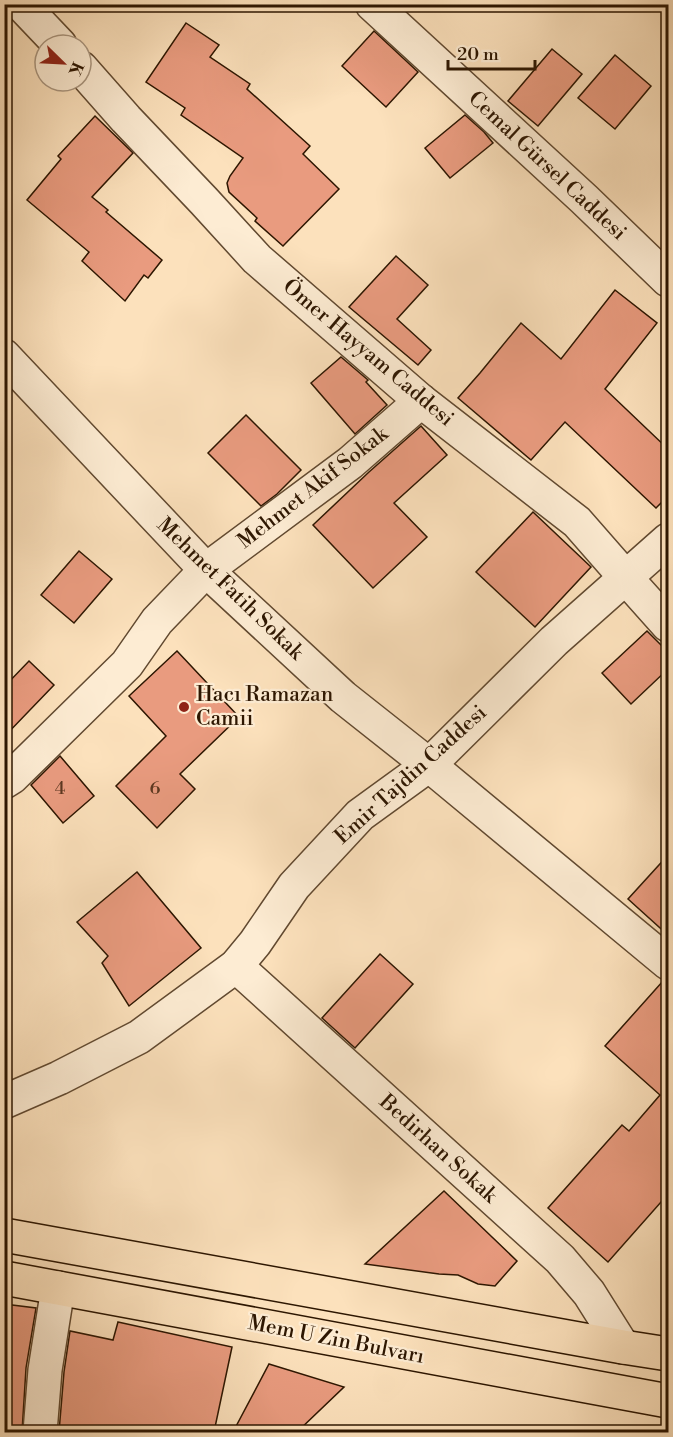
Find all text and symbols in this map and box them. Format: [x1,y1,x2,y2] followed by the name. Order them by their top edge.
[33,33,93,93] north arrow
[448,33,535,71] scale bar
[457,43,499,66] text: 20 m
[64,59,88,80] text: K
[462,86,632,246] street label: Cemal Gürsel Caddesi
[277,272,460,432] street label: Ömer Hayyam Caddesi
[233,421,394,555] street label: Mehmet Akif Sokak
[151,512,309,666] street label: Mehmet Fatih Sokak
[196,682,334,732] place label: Hacı Ramazan Camii
[177,700,191,714] marker: Hacı Ramazan Camii
[330,700,492,850] street label: Emir Tajdin Caddesi
[55,777,66,800] house number: 4
[150,777,161,800] house number: 6
[373,1088,503,1210] street label: Bedirhan Sokak
[246,1310,427,1370] street label: Mem U Zin Bulvarı

